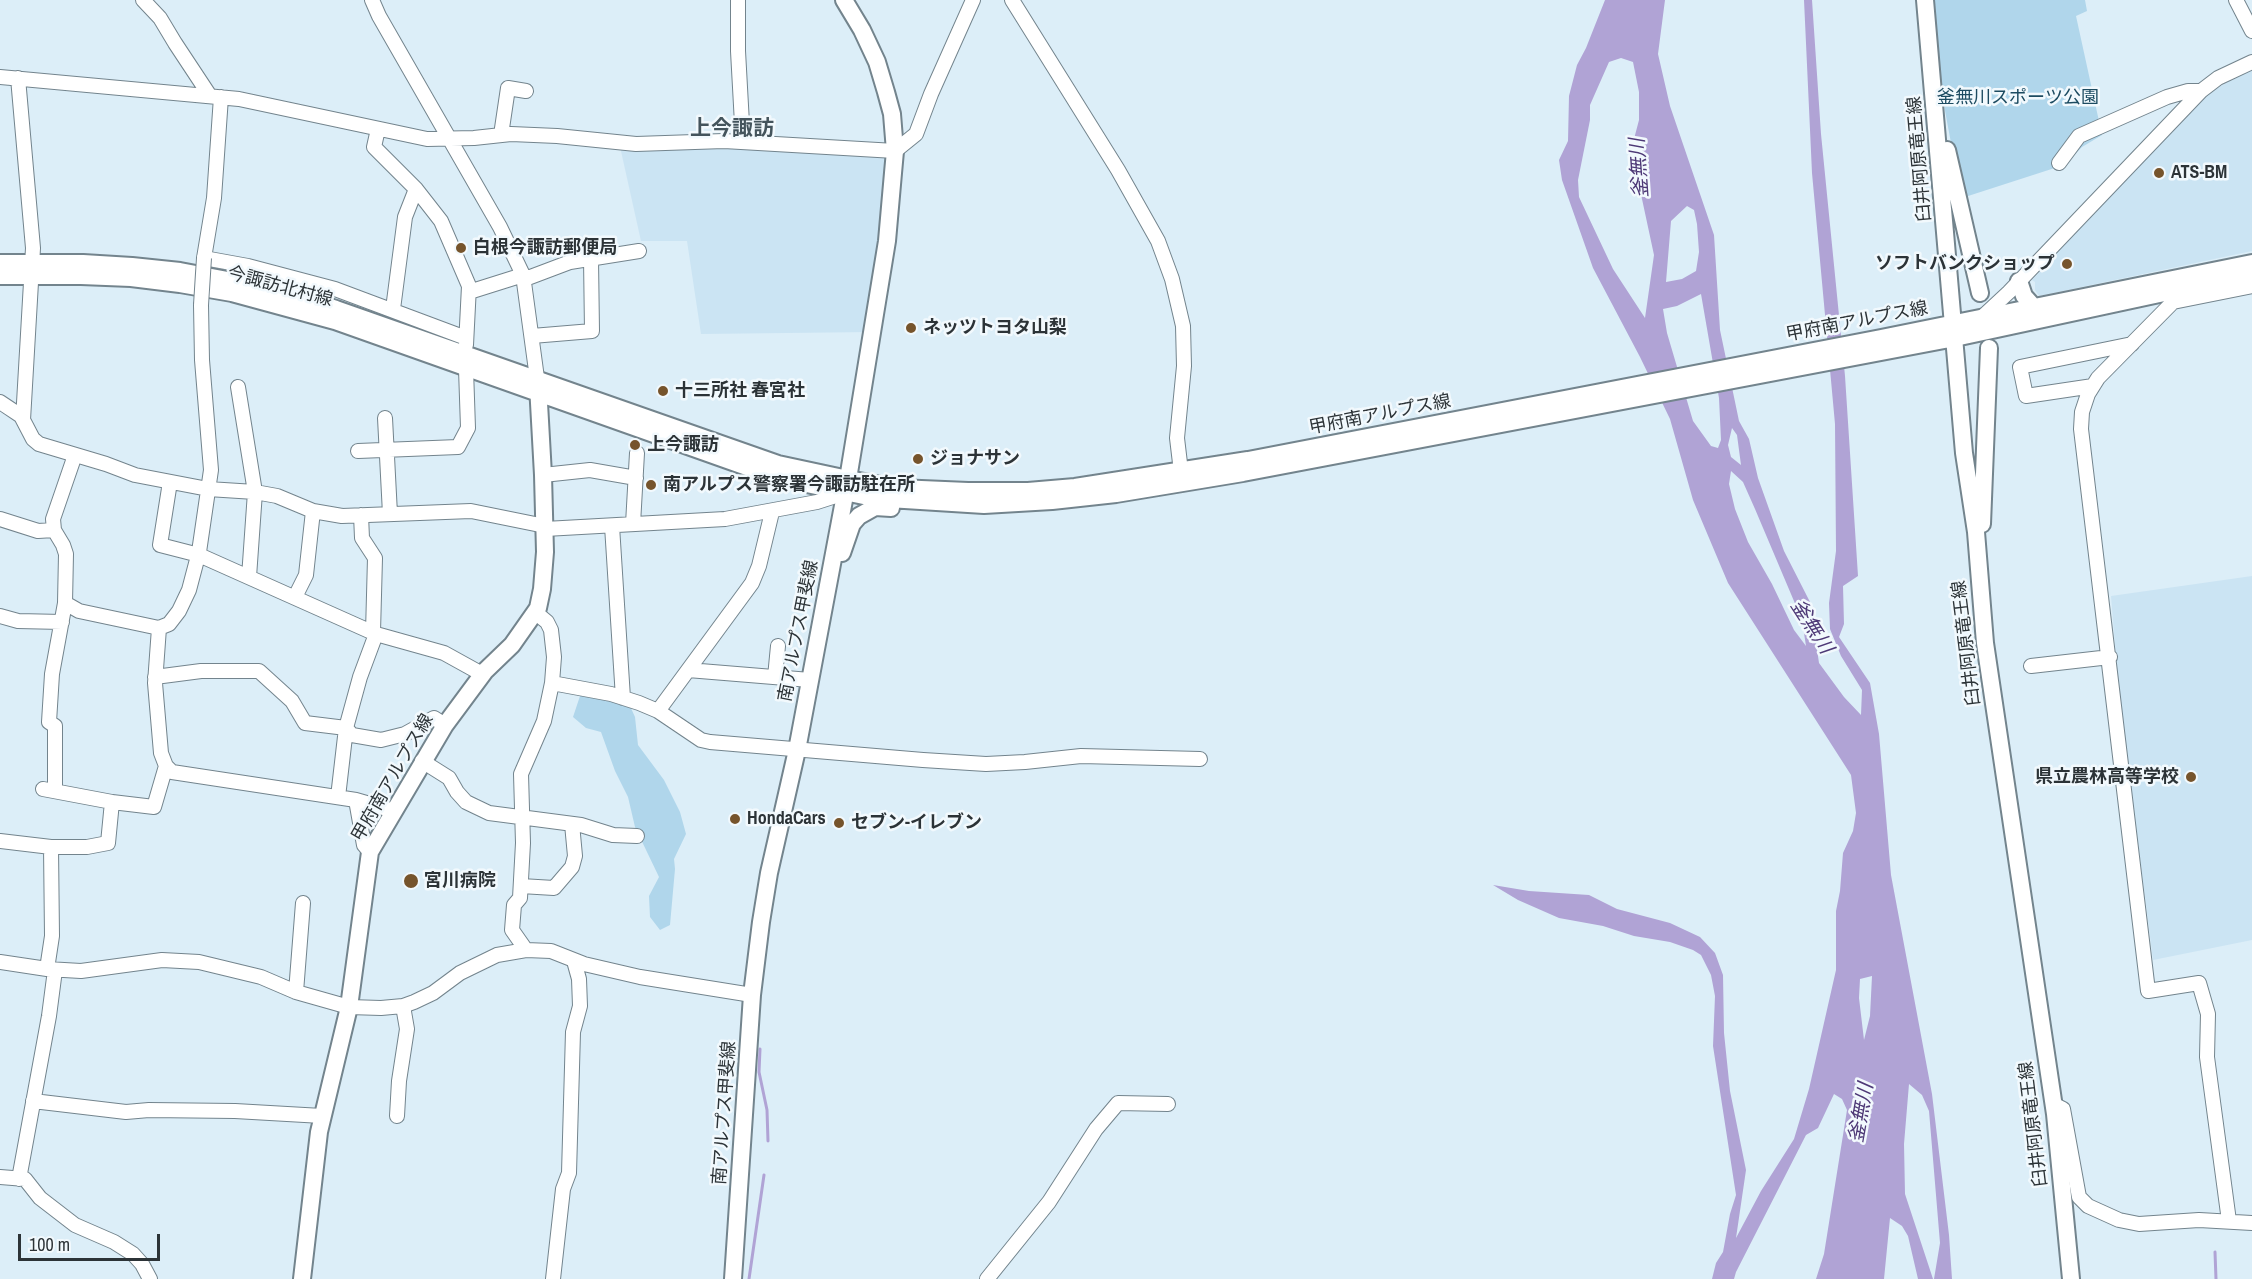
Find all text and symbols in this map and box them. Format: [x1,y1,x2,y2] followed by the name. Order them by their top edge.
[1937,87,2099,109] park label: 釜無川スポーツ公園
[1904,95,1936,223] street label: 臼井阿原竜王線
[690,116,774,142] district label: 上今諏訪
[1626,137,1654,199] water label: 釜無川
[2171,162,2227,184] place label: ATS-BM
[2152,166,2166,180] marker: ATS-BM
[473,237,617,259] place label: 白根今諏訪郵便局
[454,241,468,255] marker: 白根今諏訪郵便局
[1875,253,2055,275] place label: ソフトバンクショップ
[2060,257,2074,271] marker: ソフトバンクショップ
[225,263,335,311] street label: 今諏訪北村線
[1784,298,1930,346] street label: 甲府南アルプス線
[923,317,1067,339] place label: ネッツトヨタ山梨
[904,321,918,335] marker: ネッツトヨタ山梨
[675,380,805,402] place label: 十三所社 春宮社
[656,384,670,398] marker: 十三所社 春宮社
[1307,391,1453,439] street label: 甲府南アルプス線
[647,434,719,456] place label: 上今諏訪
[628,438,642,452] marker: 上今諏訪
[930,448,1020,470] place label: ジョナサン
[911,452,925,466] marker: ジョナサン
[663,474,915,496] place label: 南アルプス警察署今諏訪駐在所
[644,478,658,492] marker: 南アルプス警察署今諏訪駐在所
[775,558,823,704] street label: 南アルプス甲斐線
[1949,579,1985,707] street label: 臼井阿原竜王線
[1785,595,1837,659] water label: 釜無川
[348,710,438,846] street label: 甲府南アルプス線
[2035,766,2179,788] place label: 県立農林高等学校
[2184,770,2198,784] marker: 県立農林高等学校
[747,808,826,830] place label: HondaCars
[728,812,742,826] marker: HondaCars
[851,812,982,834] place label: セブン-イレブン
[832,816,846,830] marker: セブン-イレブン
[424,870,496,892] place label: 宮川病院
[402,872,420,890] marker: 宮川病院
[709,1040,741,1186] street label: 南アルプス甲斐線
[2016,1060,2052,1188] street label: 臼井阿原竜王線
[1845,1081,1879,1145] water label: 釜無川
[21,1222,164,1260] scale bar
[29,1232,70,1257] text: 100 m

